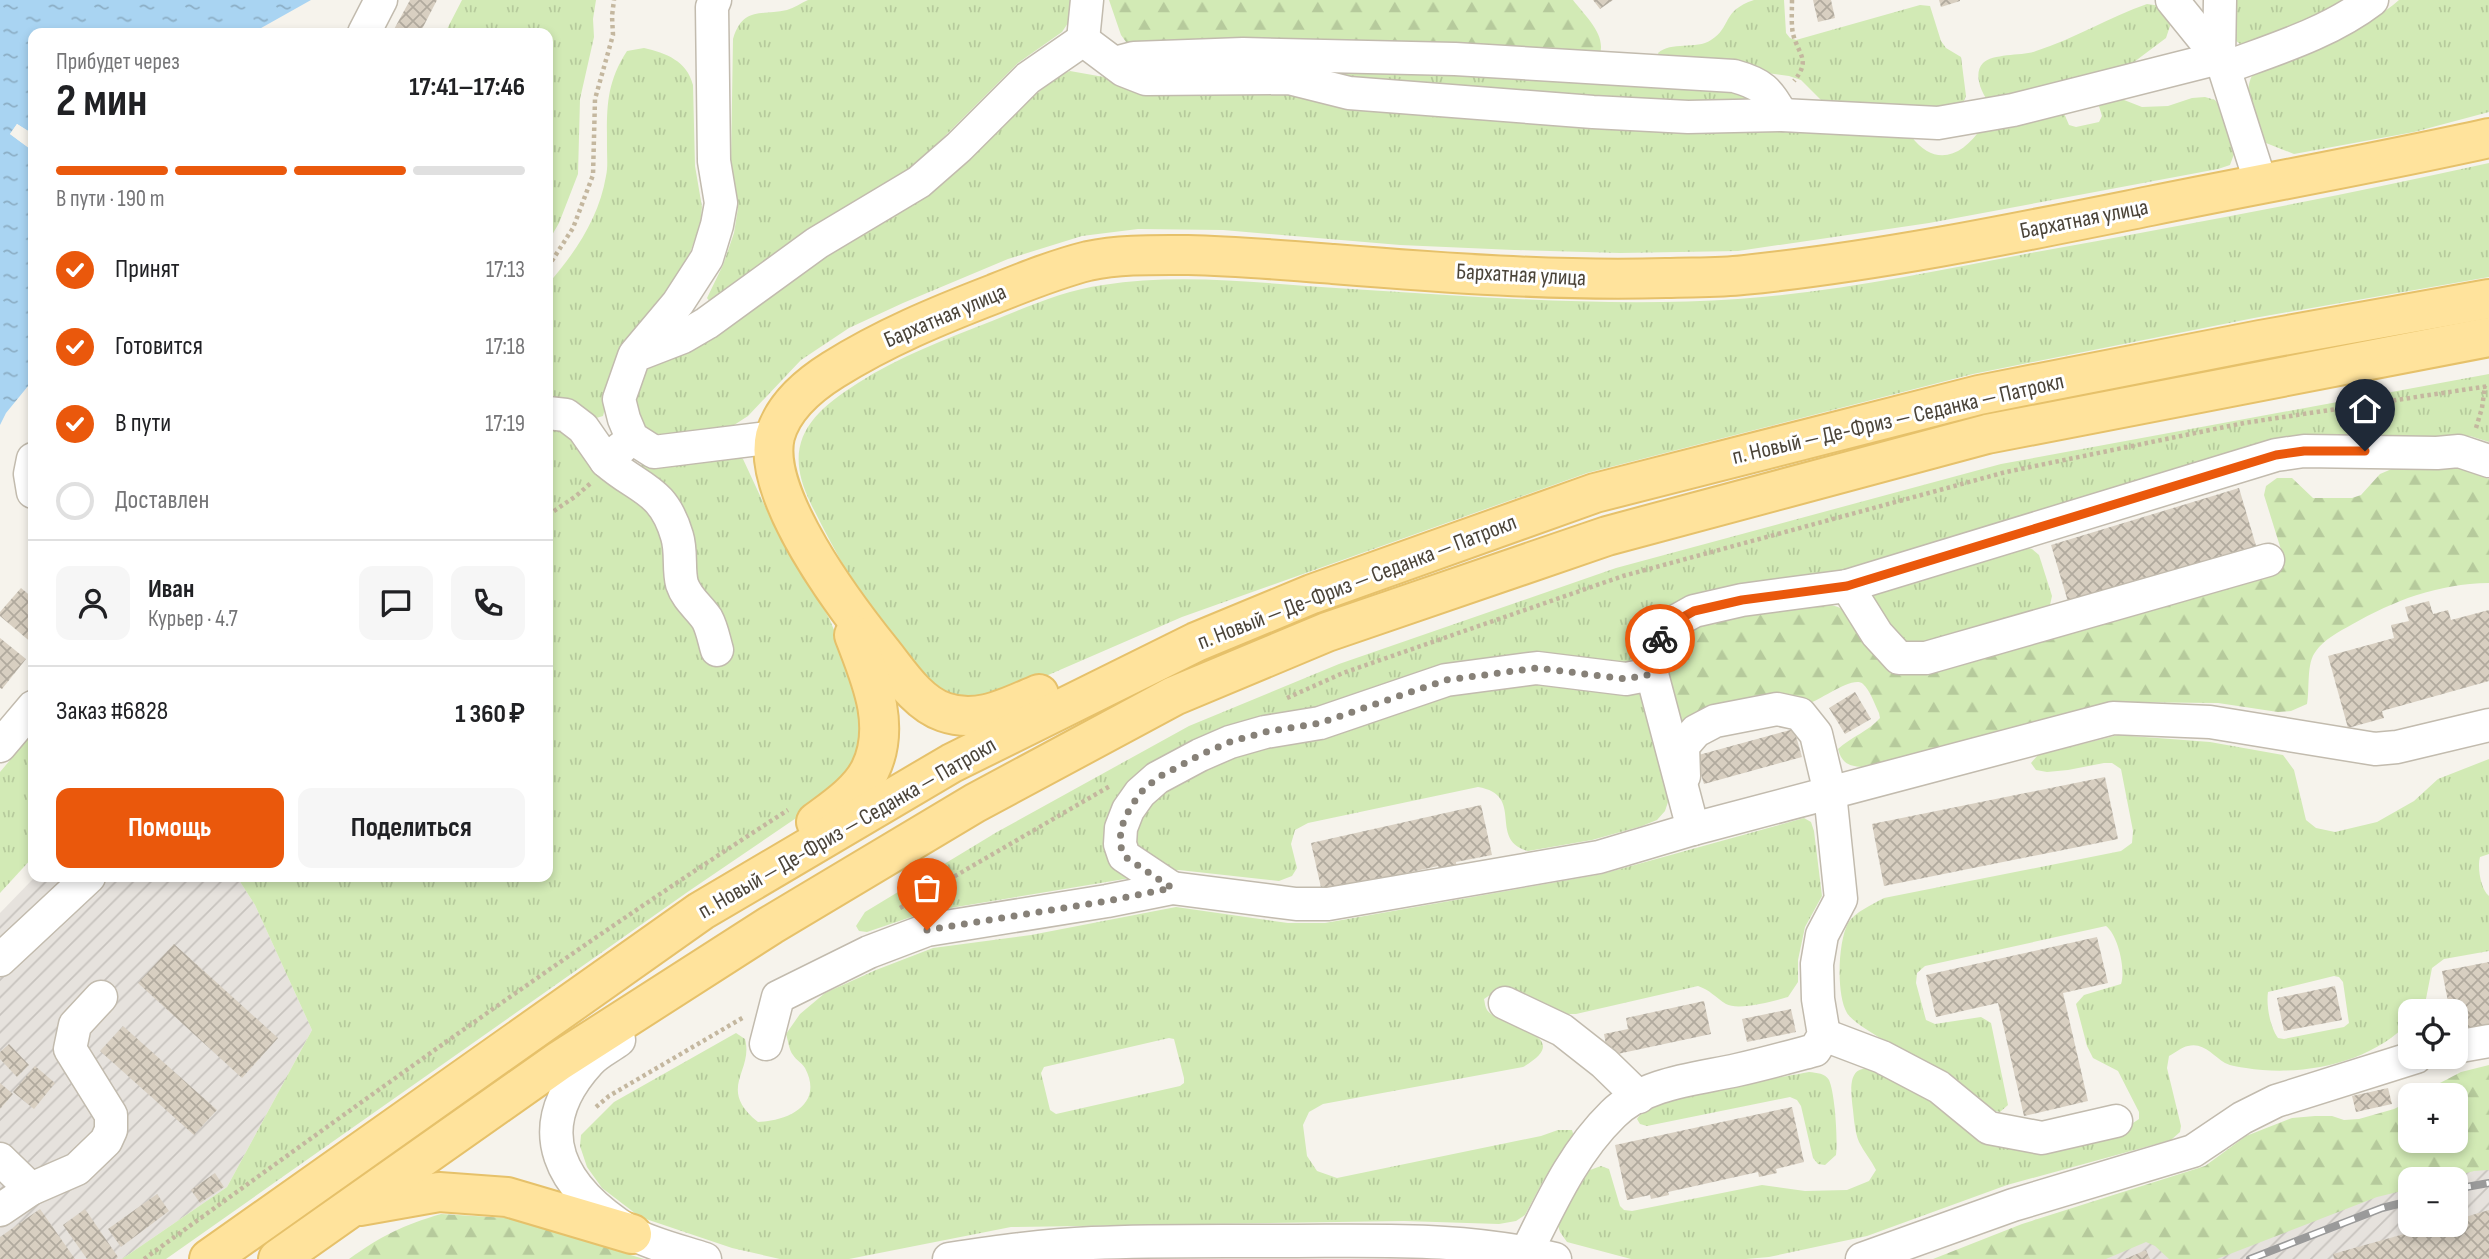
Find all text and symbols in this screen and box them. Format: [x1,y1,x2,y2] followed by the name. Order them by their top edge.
[56,48,180,76] text: Прибудет через
[409,72,525,103] text: 17:41–17:46
[56,74,147,129] text: 2 мин
[56,185,165,213] text: В пути · 190 m
[2018,193,2150,245] street label: Бархатная улица
[56,251,94,289] icon: check
[115,254,180,285] text: Принят
[486,256,525,284] text: 17:13
[1455,258,1587,292] street label: Бархатная улица
[880,278,1010,354] street label: Бархатная улица
[56,328,94,366] icon: check
[115,331,203,362] text: Готовится
[485,333,525,361] text: 17:18
[1729,367,2067,471] street label: п. Новый — Де-Фриз — Седанка — Патрокл
[2335,379,2395,451] pin
[2346,390,2384,428] icon: home
[56,405,94,443] icon: check
[115,408,171,439] text: В пути
[485,410,525,438] text: 17:19
[115,485,209,516] text: Доставлен
[1193,508,1521,656] street label: п. Новый — Де-Фриз — Седанка — Патрокл
[56,566,130,640] button: person
[359,566,433,640] button: chat
[451,566,525,640] button: phone
[148,574,194,605] text: Иван
[1625,604,1695,674] courier
[148,605,238,633] text: Курьер · 4.7
[1641,620,1679,658] icon: bike
[56,696,168,727] text: Заказ #6828
[455,699,525,730] text: 1 360 ₽
[693,731,1001,925] street label: п. Новый — Де-Фриз — Седанка — Патрокл
[56,788,284,868] button: Помощь
[298,788,525,868] button: Поделиться
[897,858,957,930] pin
[908,869,946,907] icon: bag
[2398,999,2468,1237] map controls
[2398,999,2468,1069] button: locate
[2398,1083,2468,1153] button: +
[2398,1167,2468,1237] button: −

